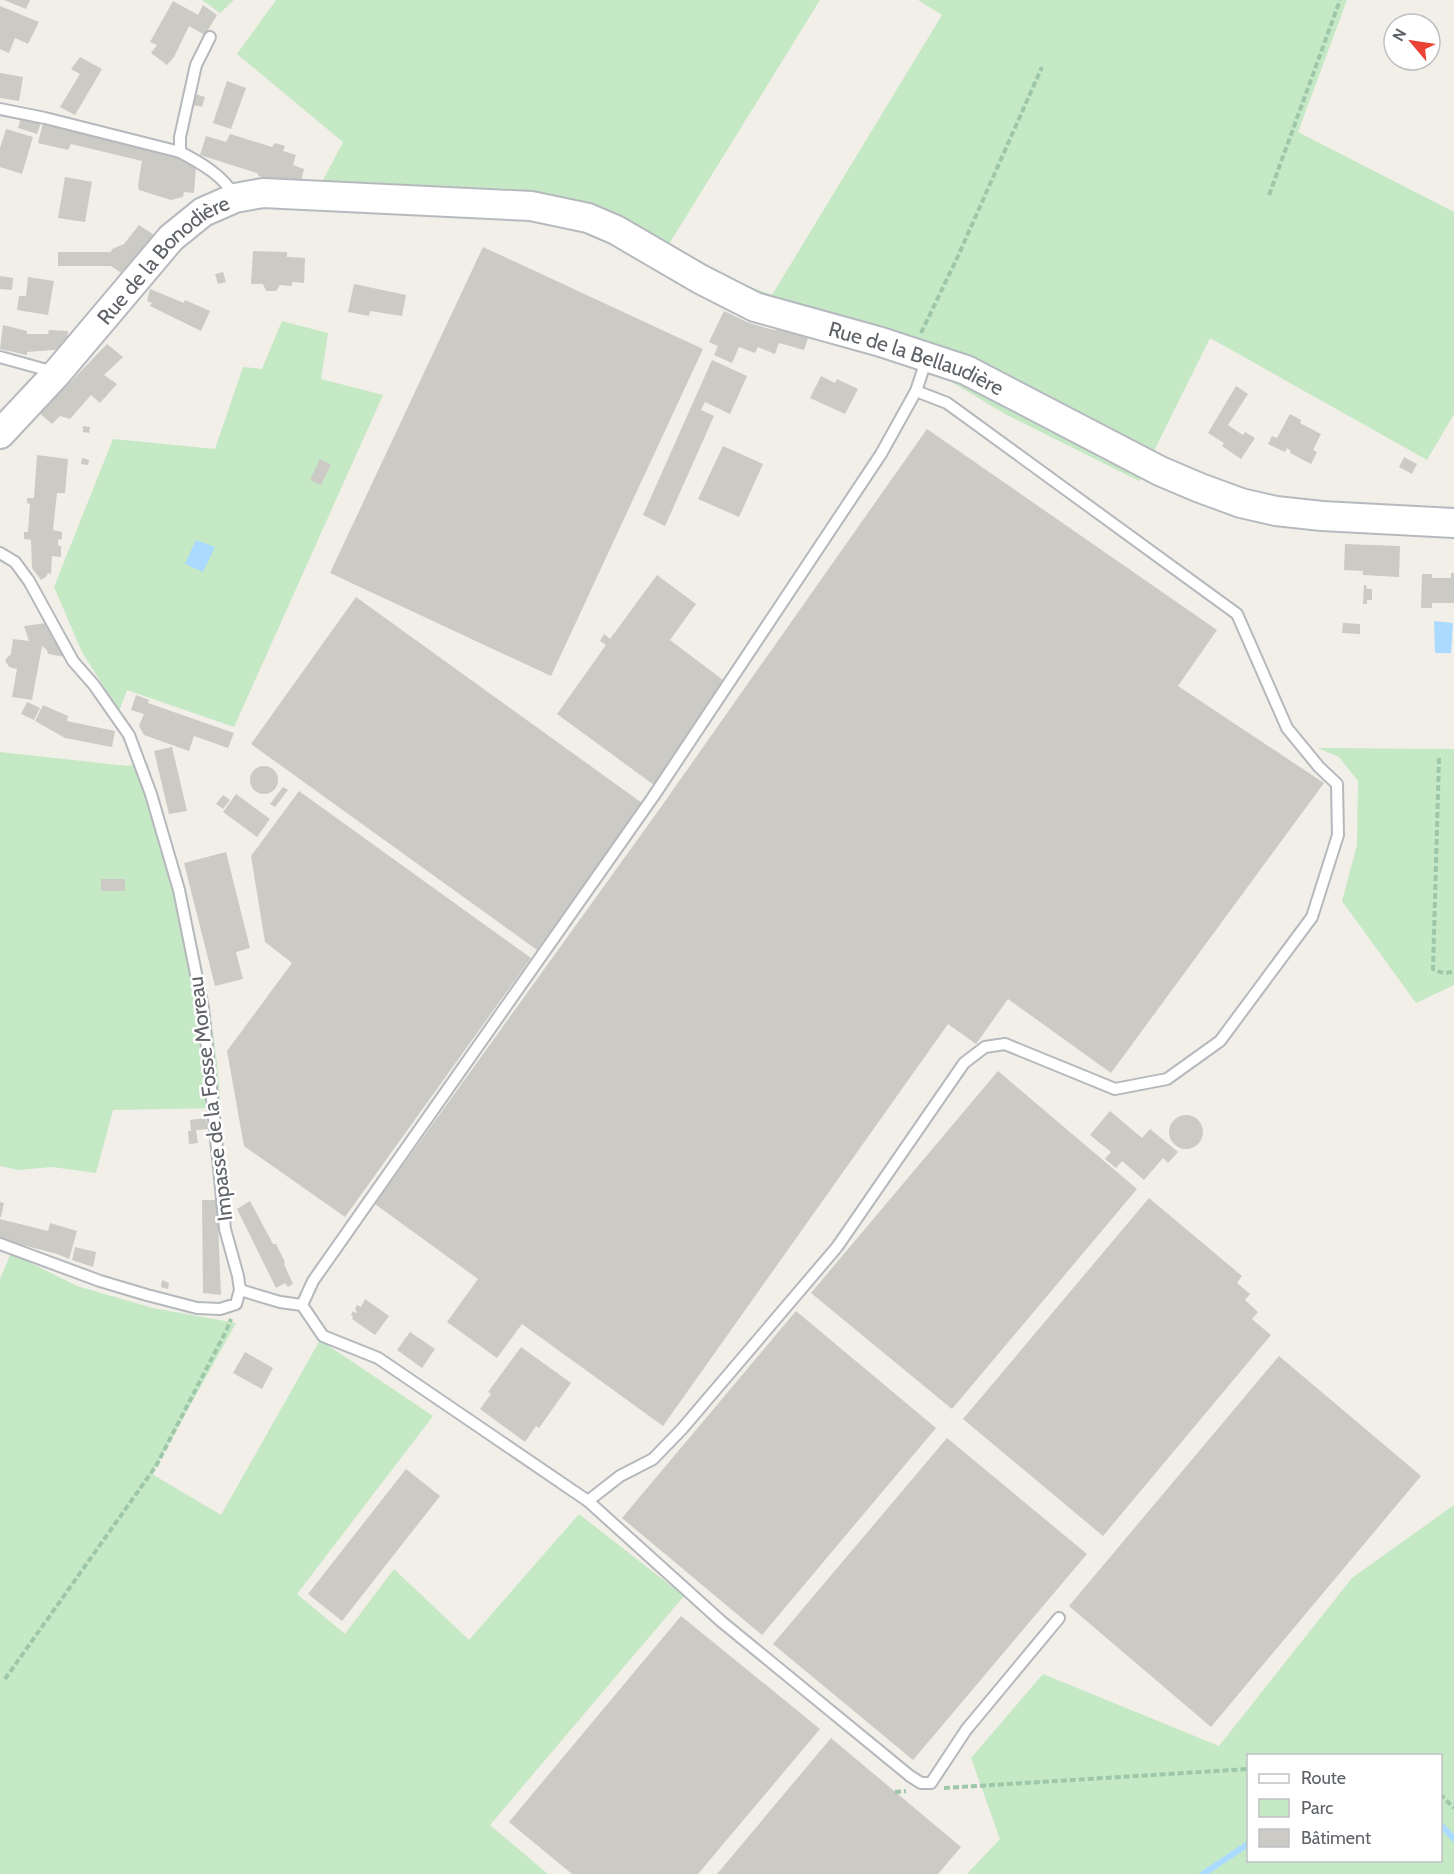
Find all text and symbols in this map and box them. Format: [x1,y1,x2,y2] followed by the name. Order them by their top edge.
[1382,12,1442,72] north arrow
[1388,25,1410,45] text: N
[91,190,233,329] street label: Rue de la Bonodière
[826,316,1008,400] street label: Rue de la Bellaudière
[183,975,237,1223] street label: Impasse de la Fosse Moreau
[1247,1754,1442,1862] legend
[1301,1767,1346,1789] text: Route
[1301,1797,1333,1819] text: Parc
[1301,1827,1371,1849] text: Bâtiment

